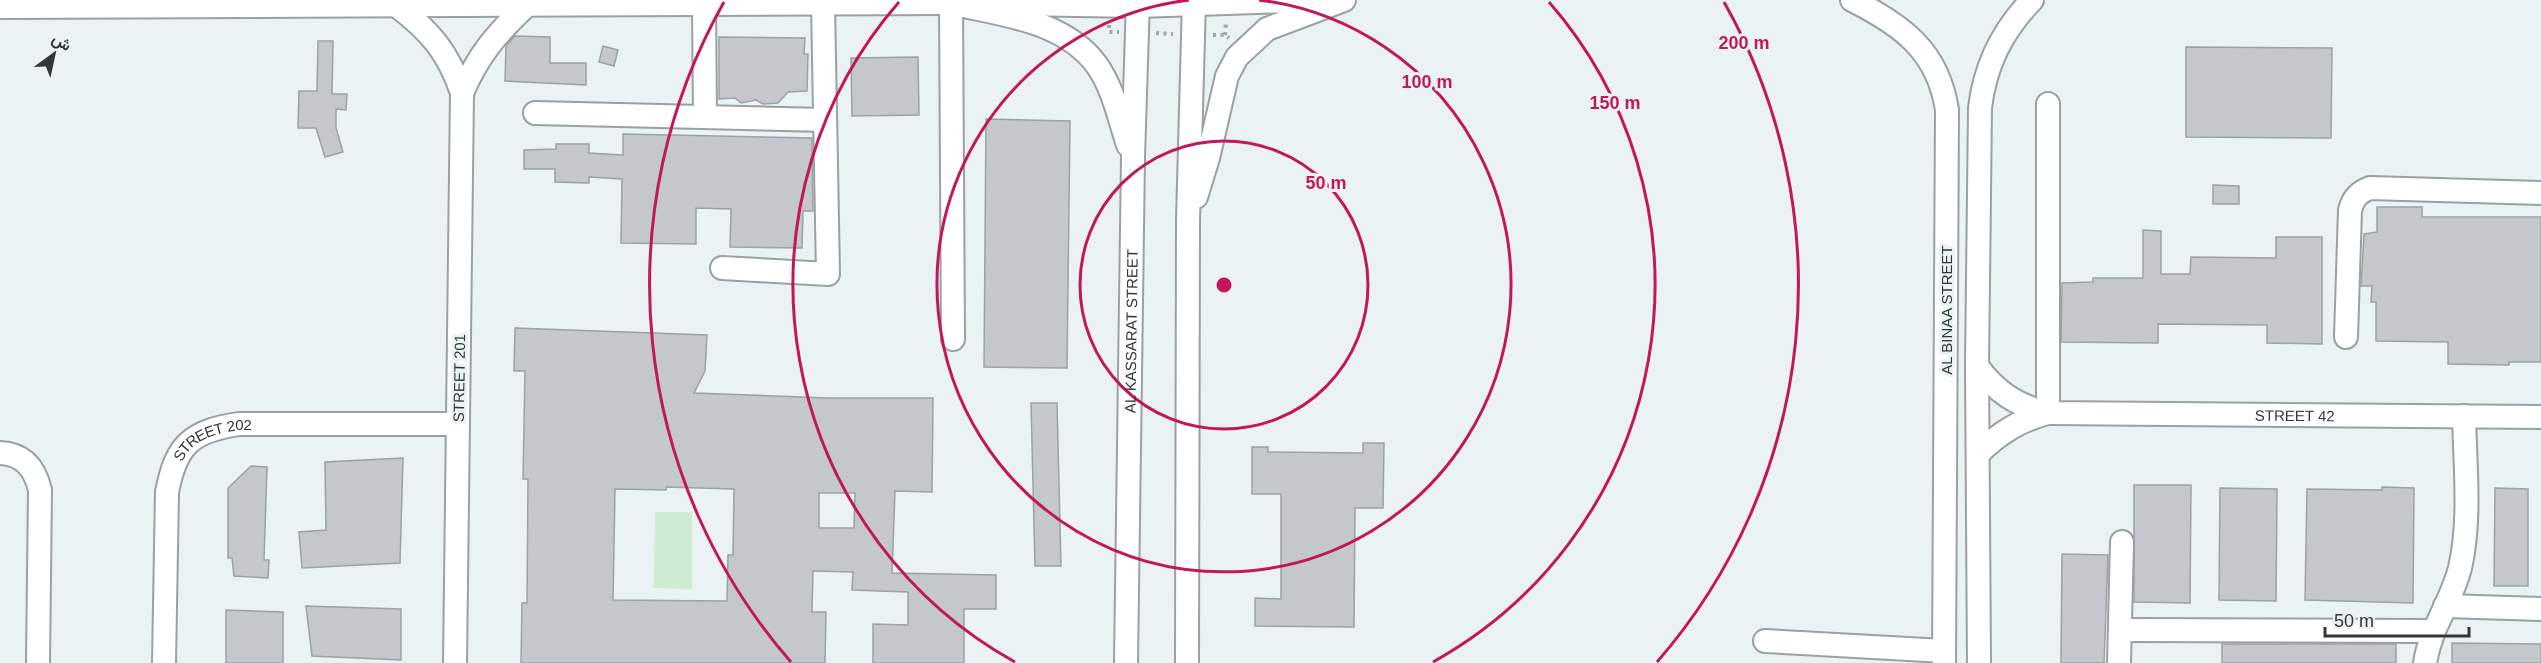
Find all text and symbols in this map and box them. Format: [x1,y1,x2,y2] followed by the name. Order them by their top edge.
[24,24,84,84] north arrow
[49,29,75,55] text: ش
[1718,33,1770,53] text: 200 m
[1401,72,1453,92] text: 100 m
[1589,93,1641,113] text: 150 m
[1305,173,1347,193] text: 50 m
[1938,245,1955,375] street label: AL BINAA STREET
[1121,249,1140,413] street label: AL KASSARAT STREET
[1214,275,1234,295] centre of rings
[450,334,468,422] street label: STREET 201
[2255,406,2335,424] street label: STREET 42
[169,416,252,464] street label: STREET 202
[2325,600,2469,638] scale bar
[2334,611,2374,631] text: 50 m

